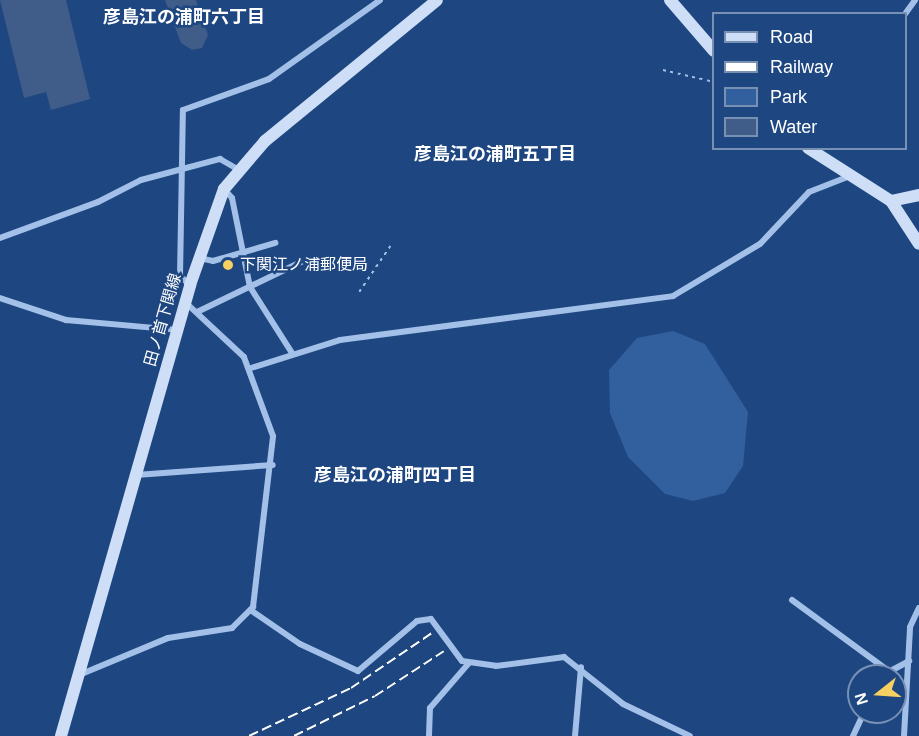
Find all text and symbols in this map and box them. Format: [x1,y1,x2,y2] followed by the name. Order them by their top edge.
[103,6,265,28] district label: 彦島江の浦町六丁目
[712,12,907,150] legend
[770,27,813,47] text: Road
[770,57,833,77] text: Railway
[770,87,807,107] text: Park
[770,117,817,137] text: Water
[414,143,576,165] district label: 彦島江の浦町五丁目
[240,255,368,275] place label: 下関江ノ浦郵便局
[221,258,235,272] marker: 下関江ノ浦郵便局
[141,271,185,369] street label: 田ノ首下関線
[314,464,476,486] district label: 彦島江の浦町四丁目
[847,664,907,724] north arrow
[851,691,871,707] text: N

